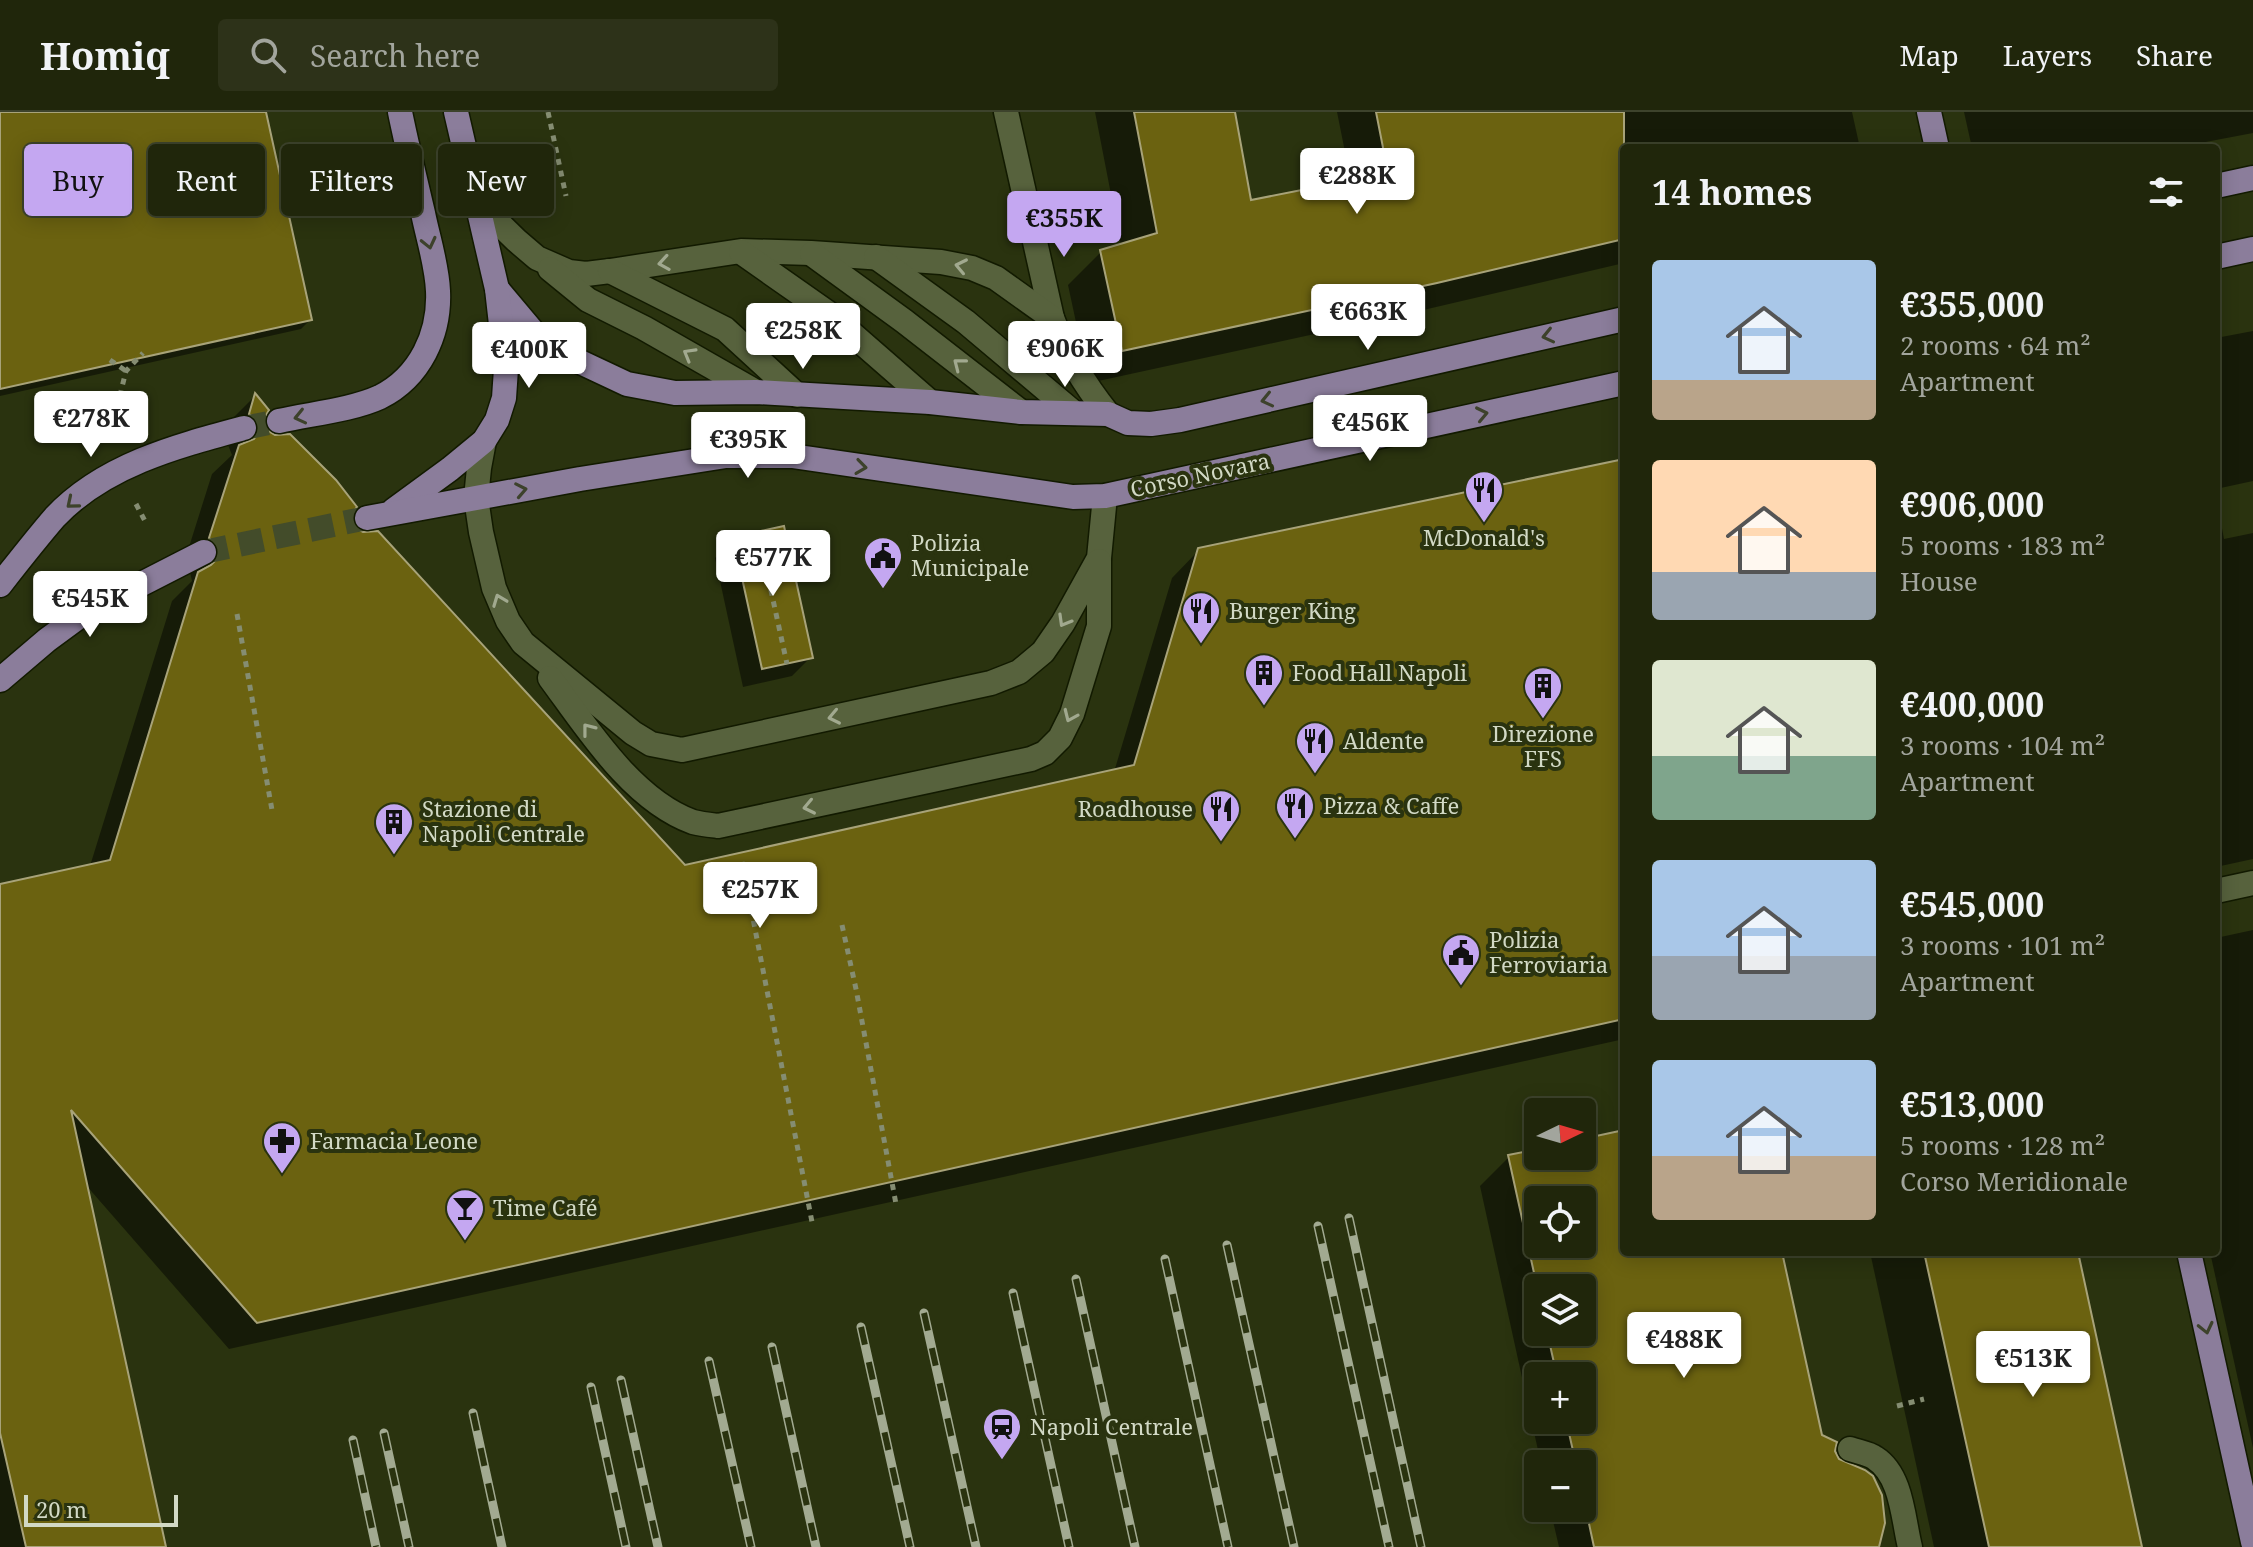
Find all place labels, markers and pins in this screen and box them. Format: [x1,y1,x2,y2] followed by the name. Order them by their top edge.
[1301,148,1413,216] pin: €288K
[1008,191,1120,259] pin: €355K
[1312,284,1424,352] pin: €663K
[747,303,859,371] pin: €258K
[1009,321,1121,389] pin: €906K
[473,322,585,390] pin: €400K
[35,391,147,459] pin: €278K
[1314,395,1426,463] pin: €456K
[692,412,804,480] pin: €395K
[1463,469,1505,524] restaurant icon: McDonald's
[1423,522,1545,552] place label: McDonald's
[911,527,1029,582] place label: Polizia Municipale
[717,530,829,598] pin: €577K
[862,535,904,590] public building icon: Polizia Municipale
[34,571,146,639] pin: €545K
[1180,590,1222,645] restaurant icon: Burger King
[1229,595,1356,625] place label: Burger King
[1243,652,1285,707] building icon: Food Hall Napoli
[1292,657,1467,687] place label: Food Hall Napoli
[1522,665,1564,720] building icon: Direzione FFS
[1492,718,1594,773] place label: Direzione FFS
[1294,720,1336,775] restaurant icon: Aldente
[1343,725,1424,755] place label: Aldente
[1274,785,1316,840] restaurant icon: Pizza & Caffe
[1200,788,1242,843] restaurant icon: Roadhouse
[1323,790,1459,820] place label: Pizza & Caffe
[422,793,585,848] place label: Stazione di Napoli Centrale
[1078,793,1193,823] place label: Roadhouse
[373,801,415,856] building icon: Stazione di Napoli Centrale
[704,862,816,930] pin: €257K
[1489,924,1608,979] place label: Polizia Ferroviaria
[1440,932,1482,987] public building icon: Polizia Ferroviaria
[261,1120,303,1175] pharmacy icon: Farmacia Leone
[310,1125,478,1155] place label: Farmacia Leone
[444,1187,486,1242] bar icon: Time Café
[493,1192,598,1222] place label: Time Café
[1628,1312,1740,1380] pin: €488K
[1977,1331,2089,1399] pin: €513K
[981,1406,1023,1461] station icon: Napoli Centrale
[1030,1411,1193,1441] place label: Napoli Centrale

